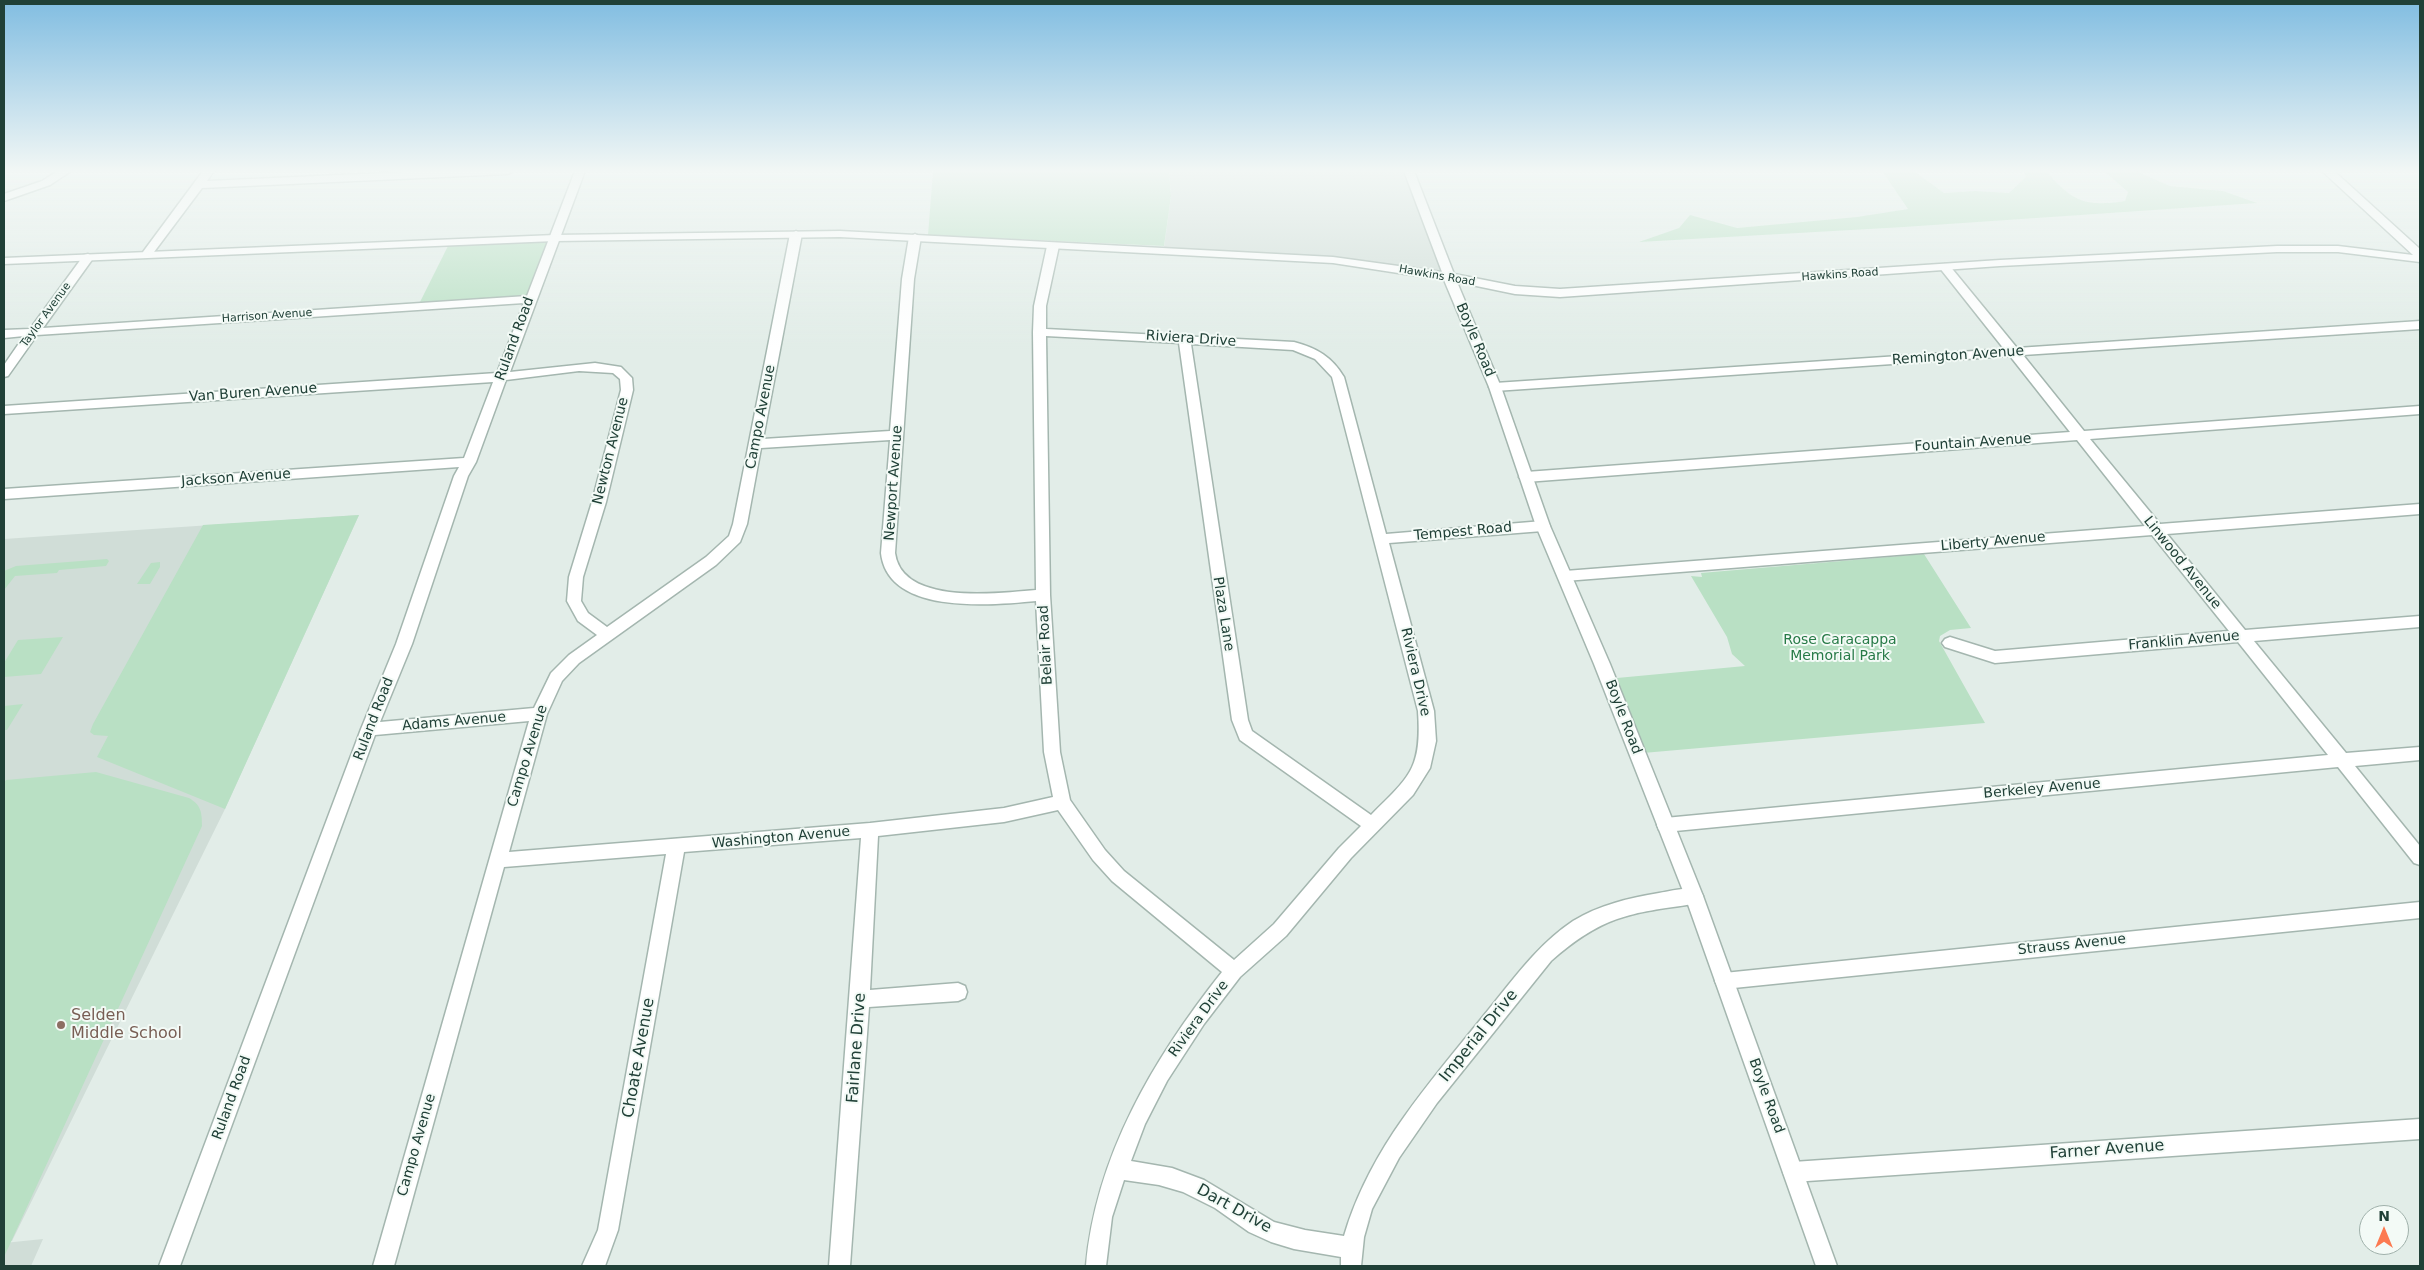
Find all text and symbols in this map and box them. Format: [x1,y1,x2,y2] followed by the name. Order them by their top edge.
[1398,263,1476,289] street label: Hawkins Road
[1801,266,1879,284] street label: Hawkins Road
[18,280,74,350] street label: Taylor Avenue
[492,295,538,383] street label: Ruland Road
[1452,301,1498,379] street label: Boyle Road
[221,306,313,326] street label: Harrison Avenue
[1145,327,1237,351] street label: Riviera Drive
[1891,343,2025,369] street label: Remington Avenue
[743,363,779,471] street label: Campo Avenue
[188,380,318,406] street label: Van Buren Avenue
[590,396,632,506] street label: Newton Avenue
[882,425,906,541] street label: Newport Avenue
[1914,431,2032,455] street label: Fountain Avenue
[181,466,291,490] street label: Jackson Avenue
[2139,513,2225,613] street label: Linwood Avenue
[1413,519,1513,545] street label: Tempest Road
[1940,529,2046,555] street label: Liberty Avenue
[1209,576,1237,652] street label: Plaza Lane
[1036,605,1056,685] street label: Belair Road
[1397,626,1433,718] street label: Riviera Drive
[2128,628,2240,654] street label: Franklin Avenue
[1783,632,1897,664] park label: Rose Caracappa Memorial Park
[350,675,398,763] street label: Ruland Road
[1601,677,1645,757] street label: Boyle Road
[504,703,552,809] street label: Campo Avenue
[401,709,507,735] street label: Adams Avenue
[1983,776,2101,802] street label: Berkeley Avenue
[711,824,851,852] street label: Washington Avenue
[2017,931,2127,959] street label: Strauss Avenue
[1166,977,1232,1061] street label: Riviera Drive
[1436,986,1522,1086] street label: Imperial Drive
[844,992,870,1104] street label: Fairlane Drive
[619,996,659,1120] street label: Choate Avenue
[71,1006,182,1044] place label: Selden Middle School
[55,1019,67,1031] marker: Selden Middle School
[209,1054,255,1142] street label: Ruland Road
[1745,1056,1787,1136] street label: Boyle Road
[394,1092,440,1198] street label: Campo Avenue
[2049,1136,2165,1164] street label: Farner Avenue
[1193,1181,1275,1237] street label: Dart Drive
[2359,1205,2409,1255] north arrow
[2378,1208,2390,1224] text: N

